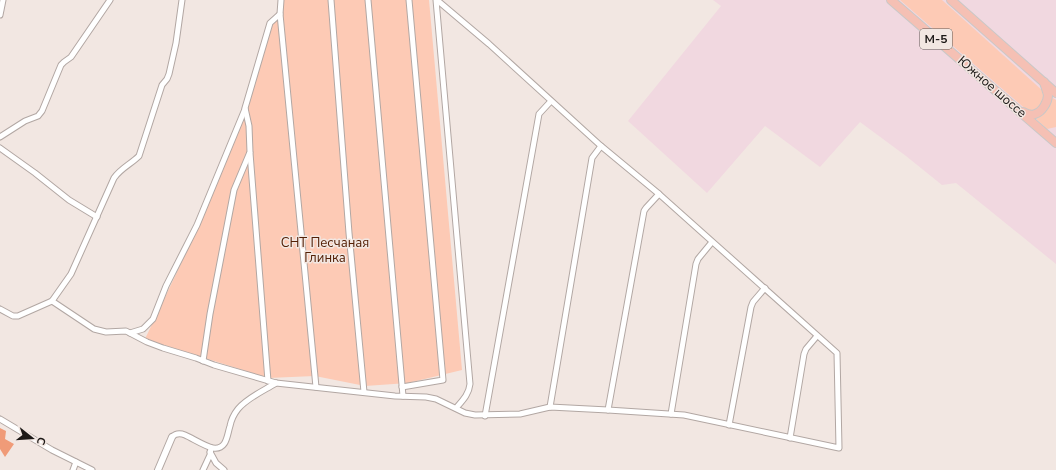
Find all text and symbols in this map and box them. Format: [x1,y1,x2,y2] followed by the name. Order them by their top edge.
[920,29,952,49] road number: М-5
[954,52,1030,122] street label: Южное шоссе
[281,234,369,267] park label: СНТ Песчаная Глинка
[12,418,52,458] north arrow
[33,435,49,447] text: С

